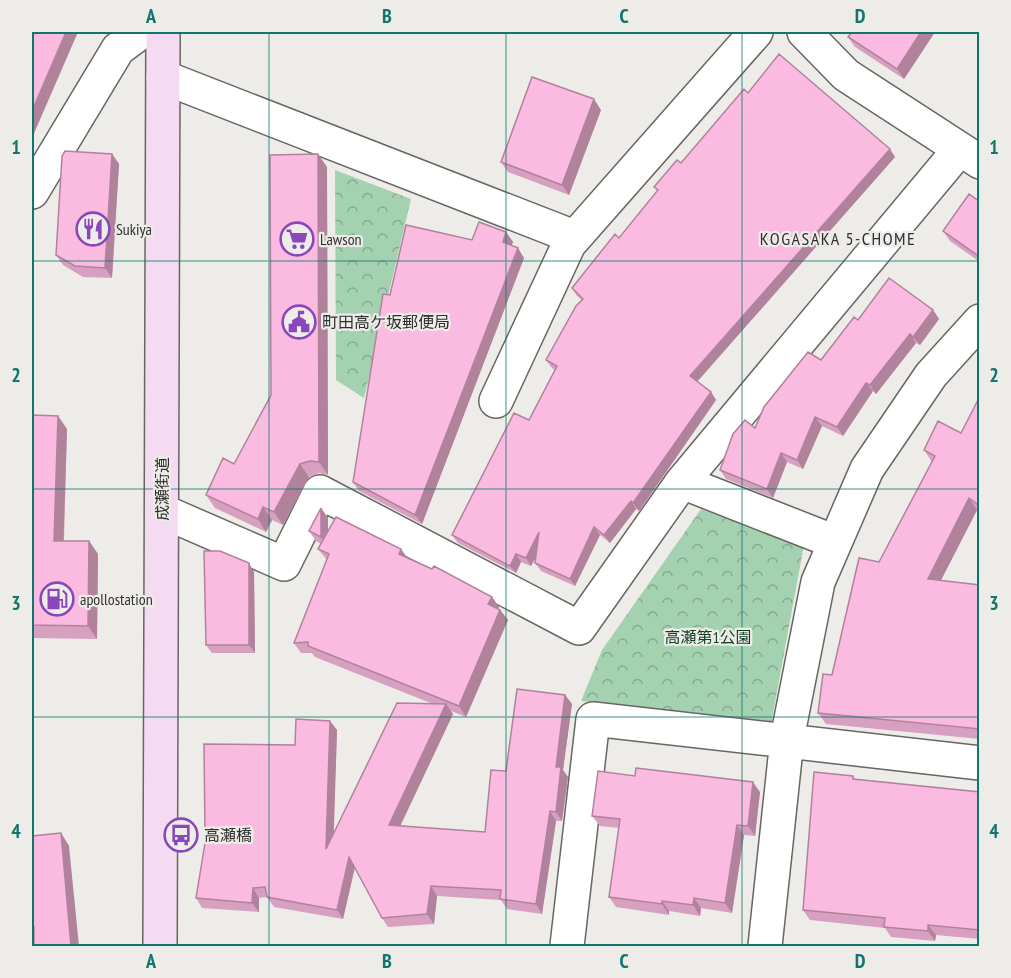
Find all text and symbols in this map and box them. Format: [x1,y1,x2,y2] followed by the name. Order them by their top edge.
[145,3,157,29] text: A
[382,3,392,29] text: B
[619,3,629,29] text: C
[855,3,866,29] text: D
[11,134,21,160] text: 1
[989,134,999,160] text: 1
[75,211,111,247] restaurant icon: Sukiya
[116,219,152,239] place label: Sukiya
[279,221,315,257] supermarket icon: Lawson
[760,227,916,250] district label: KOGASAKA 5-CHOME
[320,229,362,249] place label: Lawson
[281,304,317,340] public building icon: 町田高ケ坂郵便局
[322,312,450,332] place label: 町田高ケ坂郵便局
[11,362,21,388] text: 2
[989,362,999,388] text: 2
[152,457,172,521] street label: 成瀬街道
[39,581,75,617] fuel station icon: apollostation
[80,589,153,609] place label: apollostation
[11,590,21,616] text: 3
[989,590,999,616] text: 3
[664,627,752,647] park label: 高瀬第1公園
[163,817,199,853] bus stop icon: 高瀬橋
[11,818,21,844] text: 4
[989,818,999,844] text: 4
[204,825,252,845] place label: 高瀬橋
[145,948,157,974] text: A
[382,948,392,974] text: B
[619,948,629,974] text: C
[855,948,866,974] text: D

